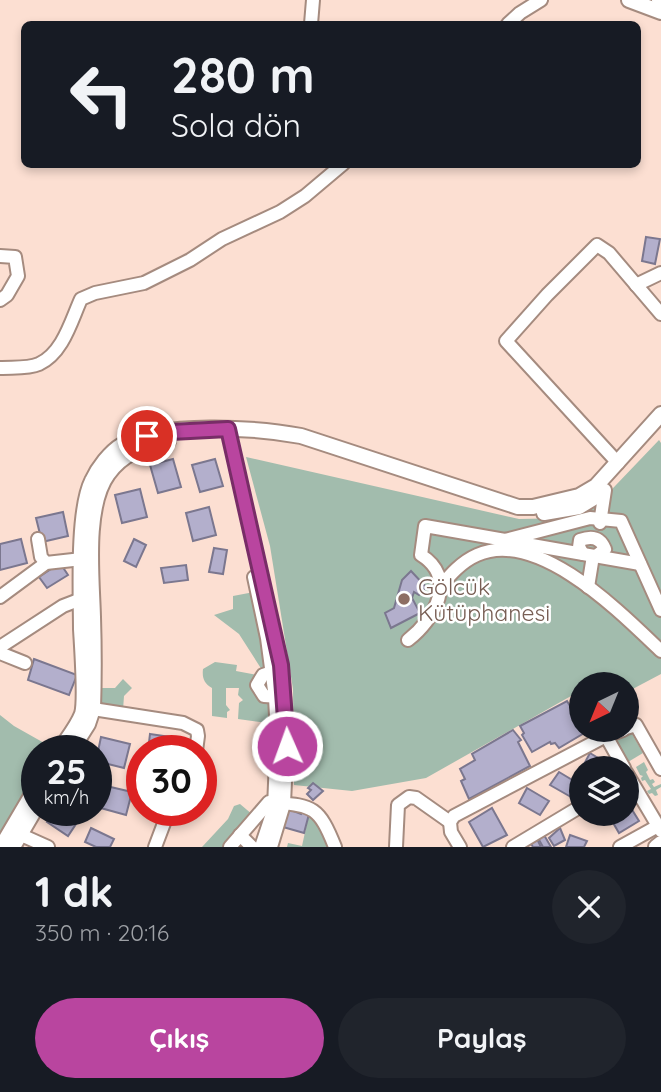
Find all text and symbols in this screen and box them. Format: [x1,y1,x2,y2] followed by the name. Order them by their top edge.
[171,44,315,105] text: 280 m
[56,49,147,140] icon: left
[171,105,301,145] text: Sola dön
[117,406,177,466] pin
[128,417,166,455] icon: arrive
[418,572,550,627] place label: Gölcük Kütüphanesi
[396,591,412,607] marker: Gölcük Kütüphanesi
[569,672,639,742] north arrow
[569,672,639,826] map controls
[250,709,324,783] position arrow
[126,735,217,826] speed limit sign: 30
[46,749,87,793] text: 25
[569,756,639,826] button: layers
[44,786,89,809] text: km/h
[35,865,113,918] text: 1 dk
[552,870,626,944] button: close
[35,918,169,947] text: 350 m · 20:16
[35,998,324,1078] button: Çıkış
[338,998,626,1078] button: Paylaş

